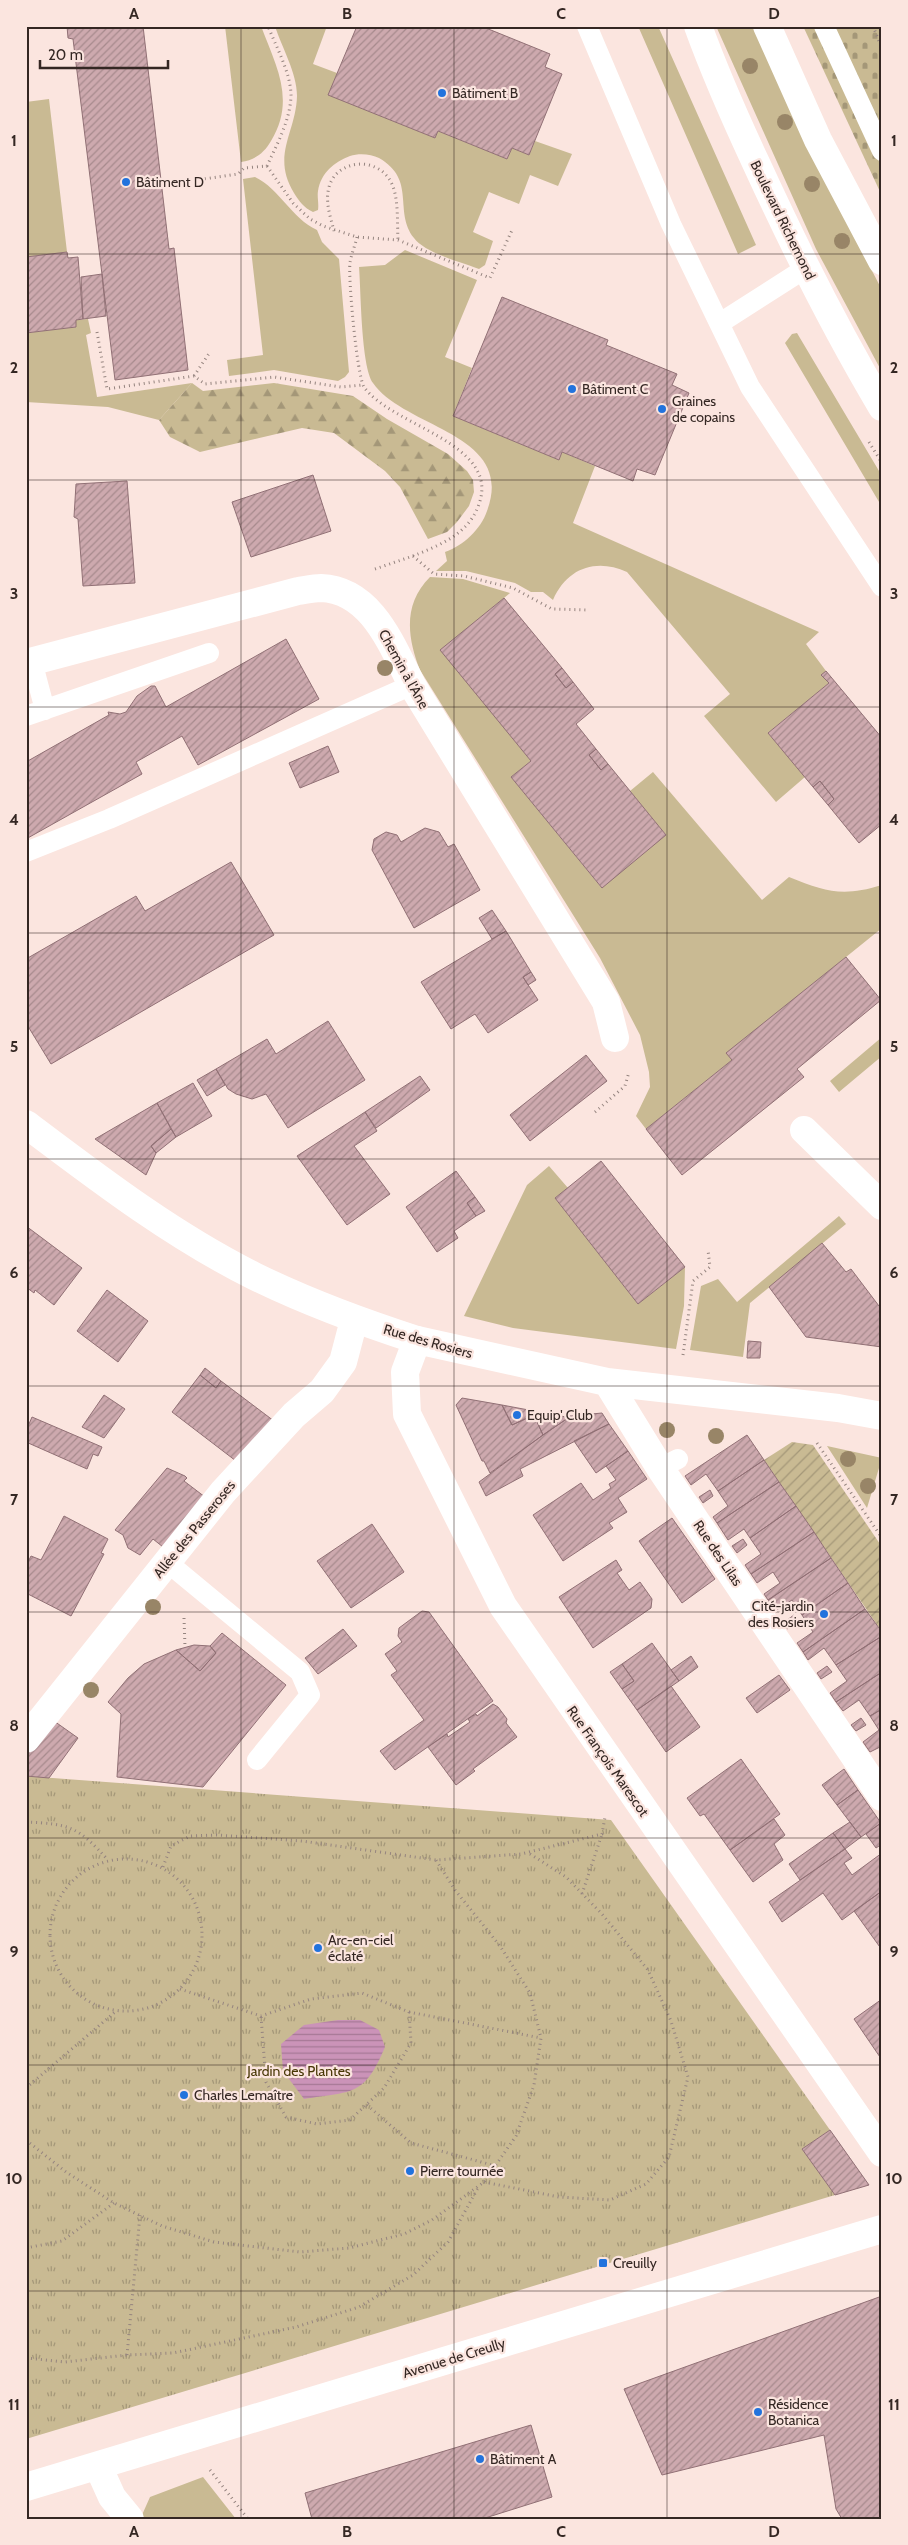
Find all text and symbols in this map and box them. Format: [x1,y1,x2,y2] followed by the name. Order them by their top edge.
[129,4,139,23] text: A
[342,4,352,23] text: B
[556,4,566,23] text: C
[768,4,780,23] text: D
[40,38,168,70] scale bar
[48,46,83,64] text: 20 m
[452,84,518,102] place label: Bâtiment B
[436,87,448,99] marker: Bâtiment B
[11,131,17,150] text: 1
[891,131,897,150] text: 1
[746,157,820,283] street label: Boulevard Richemond
[136,173,204,191] place label: Bâtiment D
[120,176,132,188] marker: Bâtiment D
[10,358,18,377] text: 2
[890,358,898,377] text: 2
[582,380,649,398] place label: Bâtiment C
[566,383,578,395] marker: Bâtiment C
[672,392,735,426] place label: Graines de copains
[656,403,668,415] marker: Graines de copains
[10,584,18,603] text: 3
[890,584,898,603] text: 3
[375,626,433,712] street label: Chemin à l'Âne
[9,810,19,829] text: 4
[889,810,899,829] text: 4
[10,1037,18,1056] text: 5
[890,1037,898,1056] text: 5
[10,1263,19,1282] text: 6
[890,1263,899,1282] text: 6
[381,1320,475,1362] street label: Rue des Rosiers
[527,1406,593,1424] place label: Equip' Club
[511,1409,523,1421] marker: Equip' Club
[149,1476,239,1581] street label: Allée des Passeroses
[10,1490,19,1509] text: 7
[890,1490,899,1509] text: 7
[689,1517,747,1590] street label: Rue des Lilas
[748,1597,814,1631] place label: Cité-jardin des Rosiers
[818,1608,830,1620] marker: Cité-jardin des Rosiers
[563,1702,653,1820] street label: Rue François Marescot
[9,1716,19,1735] text: 8
[889,1716,899,1735] text: 8
[328,1931,394,1965] place label: Arc-en-ciel éclaté
[10,1942,19,1961] text: 9
[312,1942,324,1954] marker: Arc-en-ciel éclaté
[890,1942,899,1961] text: 9
[246,2062,351,2080] park label: Jardin des Plantes
[194,2086,293,2104] place label: Charles Lemaître
[178,2089,190,2101] marker: Charles Lemaître
[420,2162,503,2180] place label: Pierre tournée
[404,2165,416,2177] marker: Pierre tournée
[5,2169,23,2188] text: 10
[885,2169,903,2188] text: 10
[613,2254,657,2272] place label: Creuilly
[597,2257,609,2269] marker: Creuilly
[400,2334,508,2382] street label: Avenue de Creully
[8,2395,20,2414] text: 11
[768,2395,828,2429] place label: Résidence Botanica
[888,2395,900,2414] text: 11
[752,2406,764,2418] marker: Résidence Botanica
[490,2450,557,2468] place label: Bâtiment A
[474,2453,486,2465] marker: Bâtiment A
[129,2522,139,2541] text: A
[342,2522,352,2541] text: B
[556,2522,566,2541] text: C
[768,2522,780,2541] text: D

